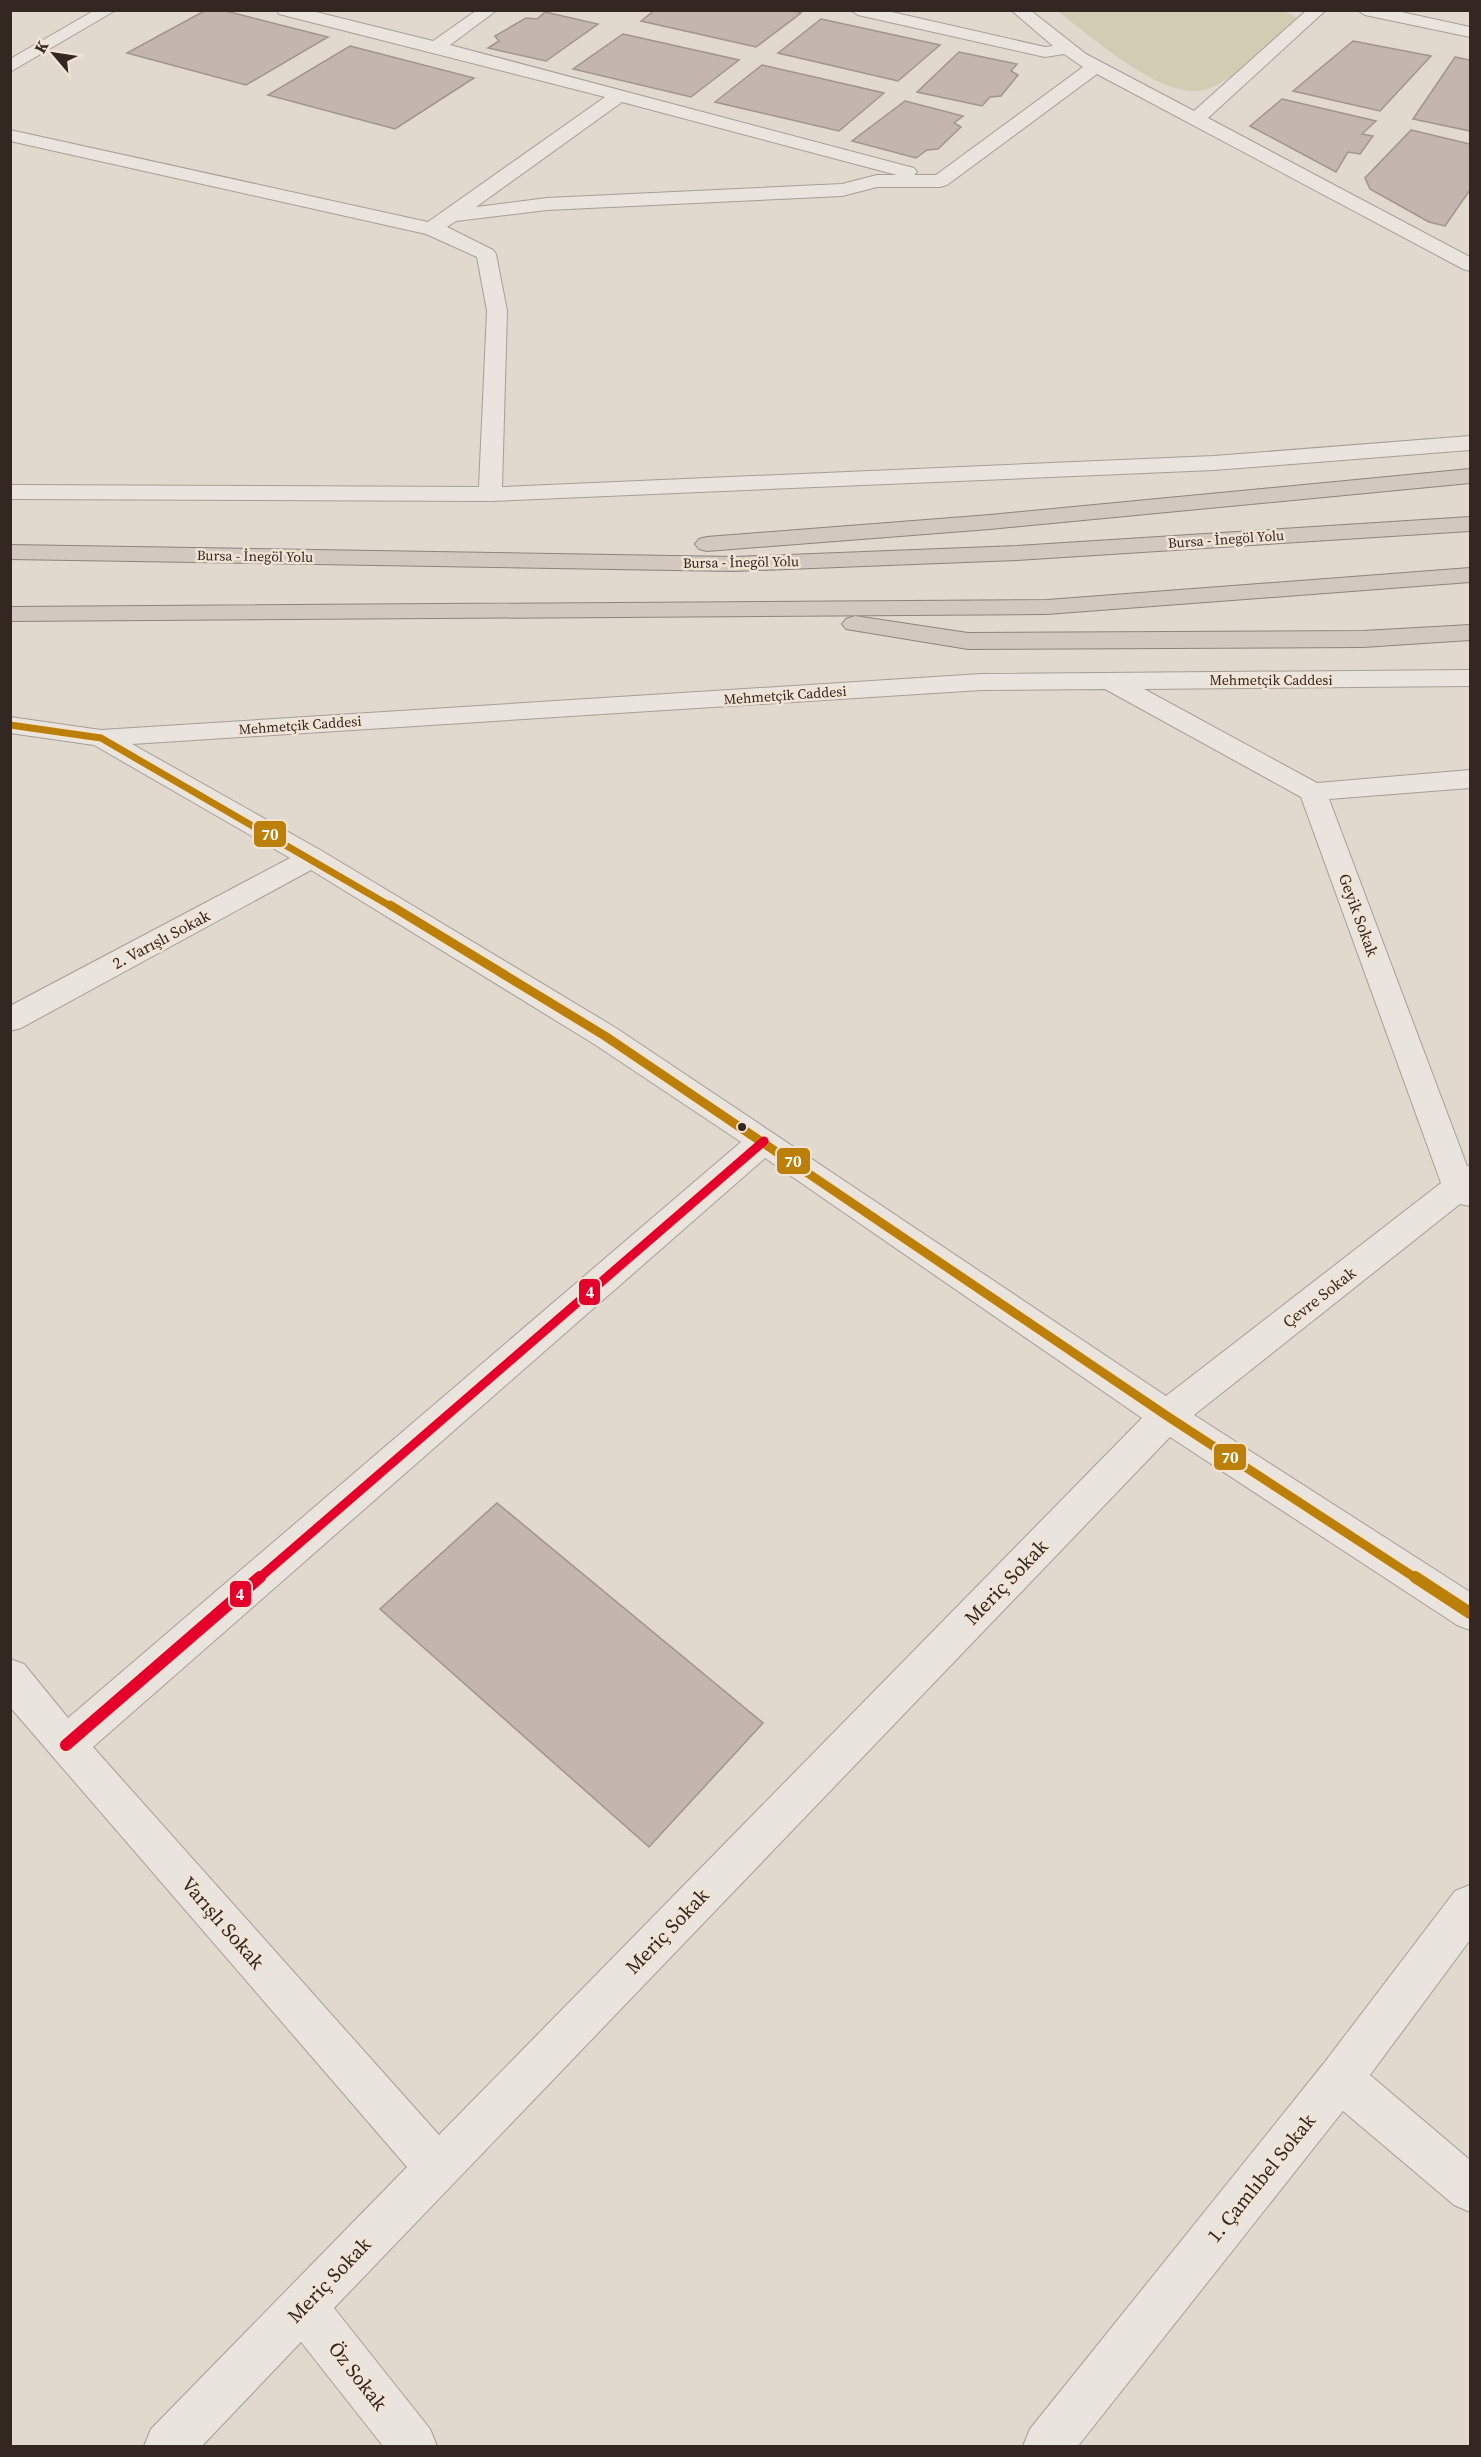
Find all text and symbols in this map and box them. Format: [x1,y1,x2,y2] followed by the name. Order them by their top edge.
[24,24,84,84] north arrow
[29,36,54,57] text: K
[1167,525,1285,553] street label: Bursa - İnegöl Yolu
[197,545,313,567] street label: Bursa - İnegöl Yolu
[683,551,799,573] street label: Bursa - İnegöl Yolu
[1209,670,1333,690] street label: Mehmetçik Caddesi
[723,681,847,709] street label: Mehmetçik Caddesi
[238,711,362,739] street label: Mehmetçik Caddesi
[253,820,287,848] line badge: 70
[261,823,279,845] text: 70
[1334,870,1384,960] street label: Geyik Sokak
[108,904,214,974] street label: 2. Varışlı Sokak
[736,1121,748,1133] unlabelled marker
[776,1147,811,1175] line badge: 70
[784,1150,802,1172] text: 70
[1278,1261,1360,1332] street label: Çevre Sokak
[578,1278,601,1306] line badge: 4
[586,1281,595,1303] text: 4
[1213,1443,1247,1471] line badge: 70
[1221,1446,1239,1468] text: 70
[958,1533,1054,1631] street label: Meriç Sokak
[229,1580,252,1608] line badge: 4
[236,1583,245,1605] text: 4
[175,1871,271,1975] street label: Varışlı Sokak
[619,1882,715,1980] street label: Meriç Sokak
[1200,2108,1322,2248] street label: 1. Çamlıbel Sokak
[281,2231,377,2329] street label: Meriç Sokak
[322,2335,394,2417] street label: Öz Sokak

